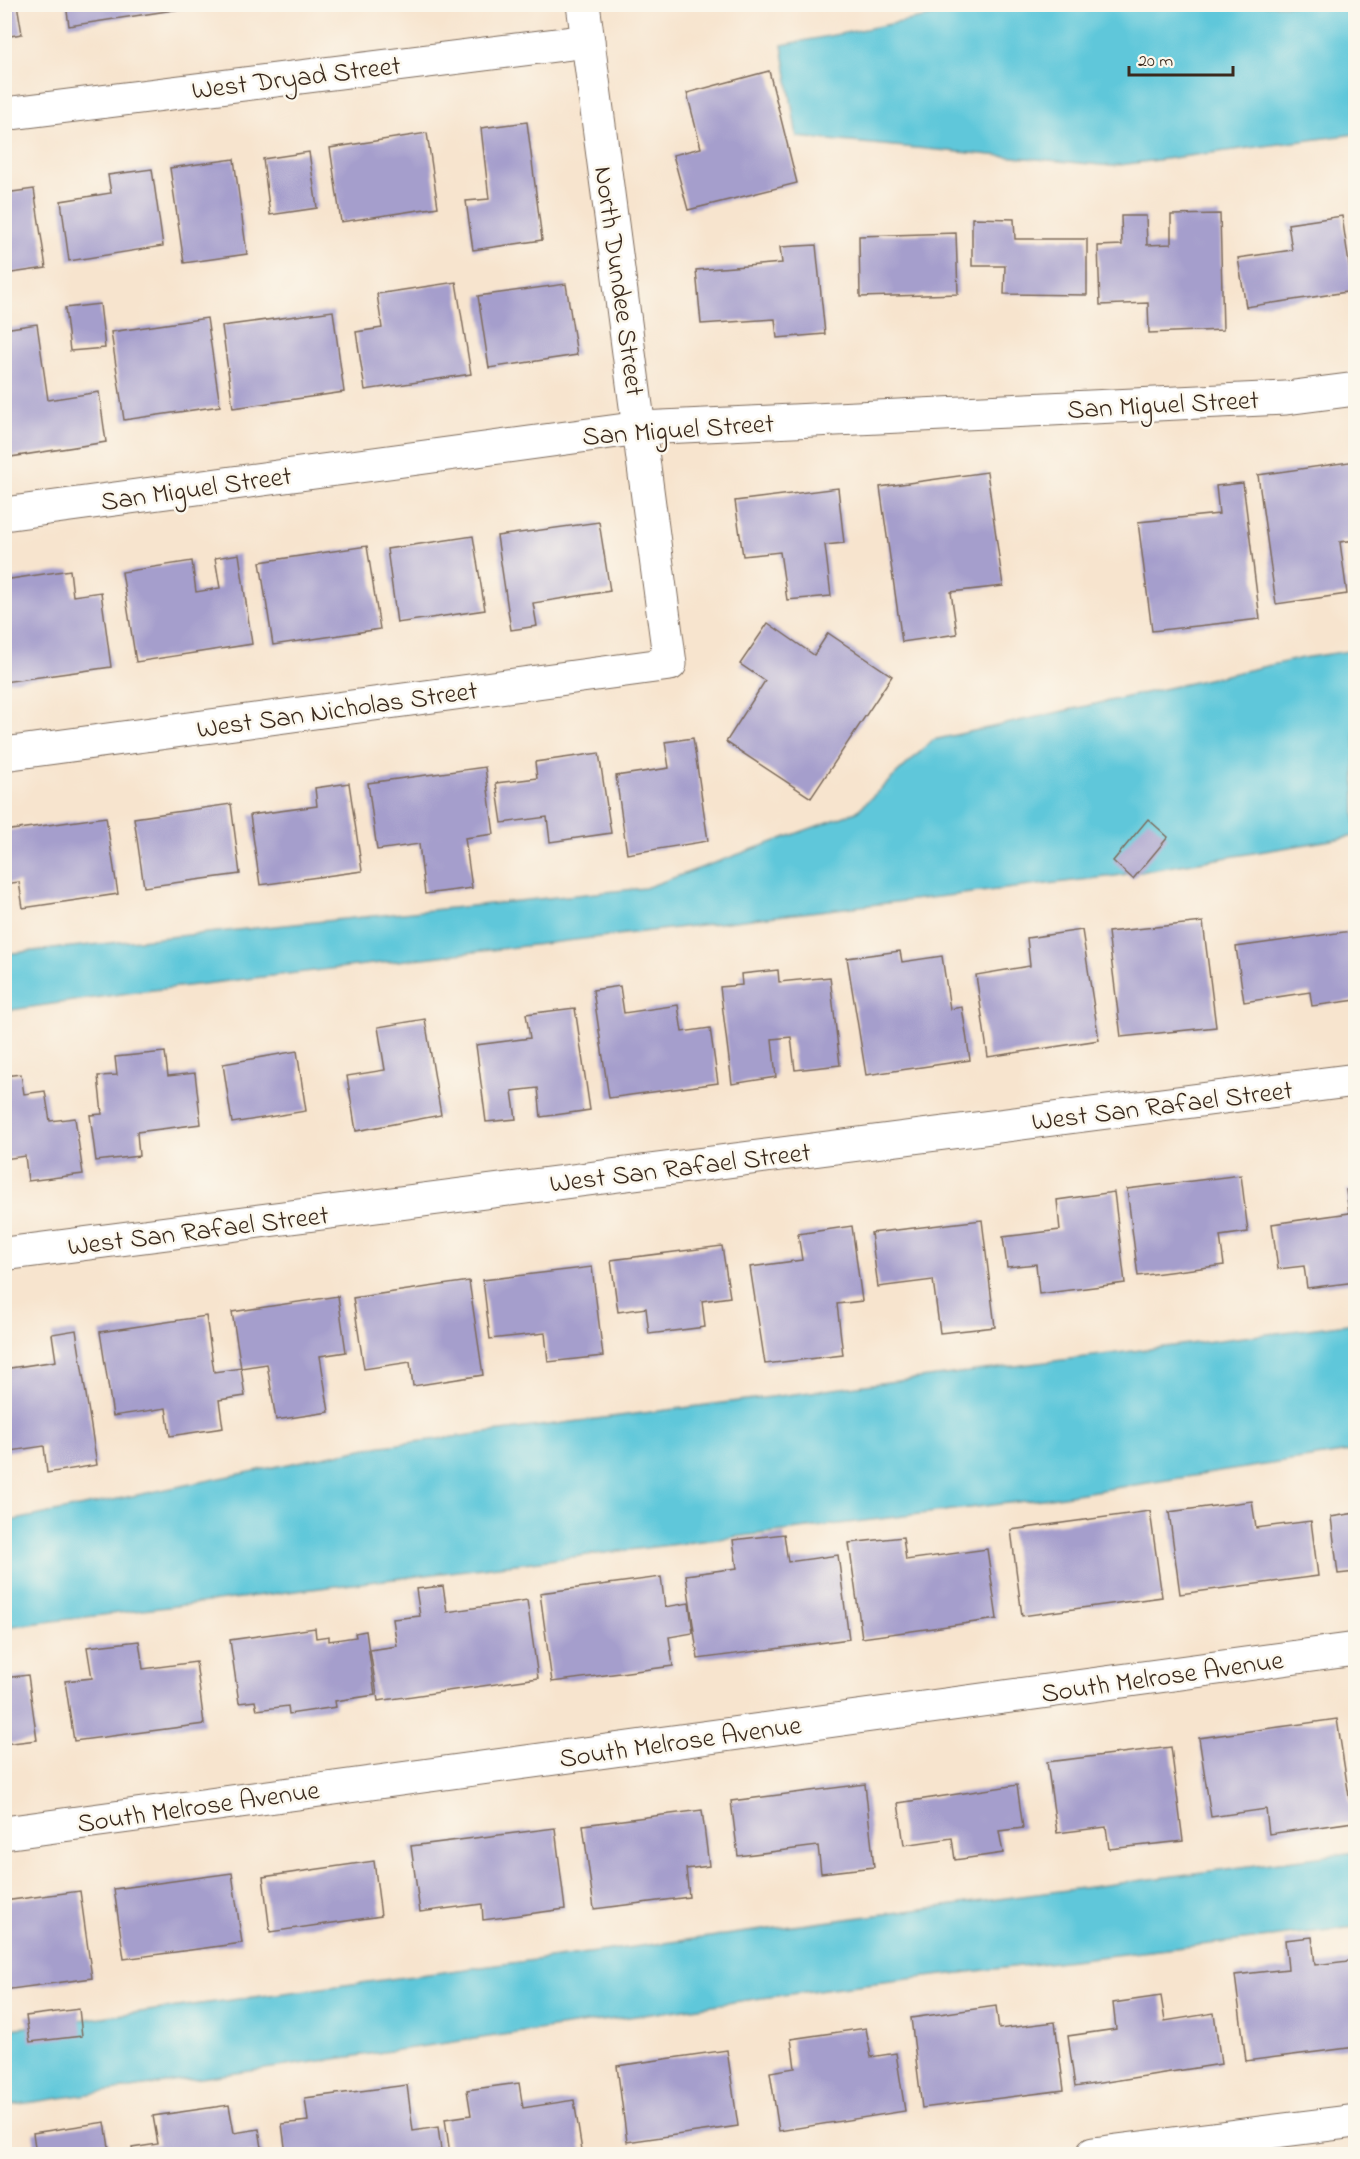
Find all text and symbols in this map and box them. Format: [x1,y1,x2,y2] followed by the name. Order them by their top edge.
[1129,39,1232,77] scale bar
[190,47,403,112] street label: West Dryad Street
[1138,49,1173,75] text: 20 m
[582,164,653,399] street label: North Dundee Street
[1066,382,1260,431] street label: San Miguel Street
[581,405,775,458] street label: San Miguel Street
[98,458,294,523] street label: San Miguel Street
[194,672,480,751] street label: West San Nicholas Street
[1030,1072,1295,1143] street label: West San Rafael Street
[548,1134,813,1205] street label: West San Rafael Street
[66,1197,331,1268] street label: West San Rafael Street
[1039,1642,1287,1715] street label: South Melrose Avenue
[557,1707,805,1780] street label: South Melrose Avenue
[75,1772,323,1845] street label: South Melrose Avenue

